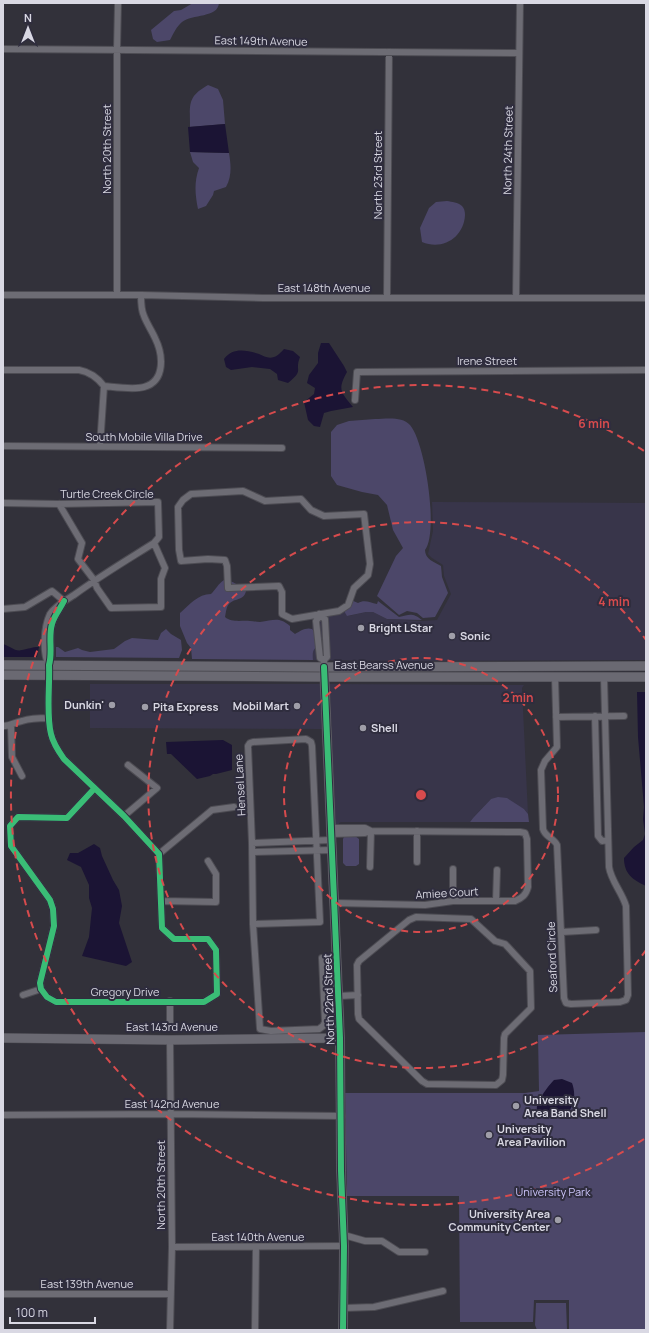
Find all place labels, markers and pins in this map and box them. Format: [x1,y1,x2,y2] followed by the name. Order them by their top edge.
[369,620,433,635] place label: Bright LStar
[356,623,366,633] marker: Bright LStar
[460,628,490,643] place label: Sonic
[447,631,457,641] marker: Sonic
[64,697,104,712] place label: Dunkin'
[233,698,289,713] place label: Mobil Mart
[153,699,219,714] place label: Pita Express
[107,700,117,710] marker: Dunkin'
[292,701,302,711] marker: Mobil Mart
[140,702,150,712] marker: Pita Express
[371,720,398,735] place label: Shell
[358,723,368,733] marker: Shell
[414,788,428,802] centre of rings
[524,1092,607,1120] place label: University Area Band Shell
[511,1101,521,1111] marker: University Area Band Shell
[497,1121,566,1149] place label: University Area Pavilion
[484,1130,494,1140] marker: University Area Pavilion
[449,1206,551,1234] place label: University Area Community Center
[553,1215,563,1225] marker: University Area Community Center

